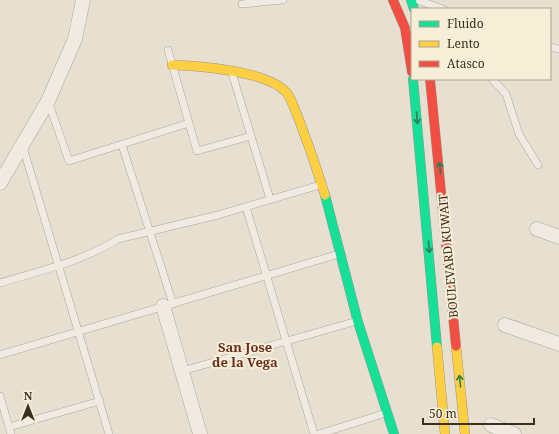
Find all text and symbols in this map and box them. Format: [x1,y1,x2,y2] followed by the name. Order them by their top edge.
[411,8,551,80] legend
[447,15,484,32] text: Fluido
[447,35,480,52] text: Lento
[447,55,485,72] text: Atasco
[414,111,421,124] one-way arrow
[436,162,443,175] one-way arrow
[434,193,462,319] street label: BOULEVARD KUWAIT
[425,240,432,253] one-way arrow
[212,338,278,371] district label: San Jose de la Vega
[456,375,464,388] one-way arrow
[8,386,48,426] north arrow
[24,388,33,403] text: N
[423,400,534,426] scale bar
[429,405,457,422] text: 50 m

